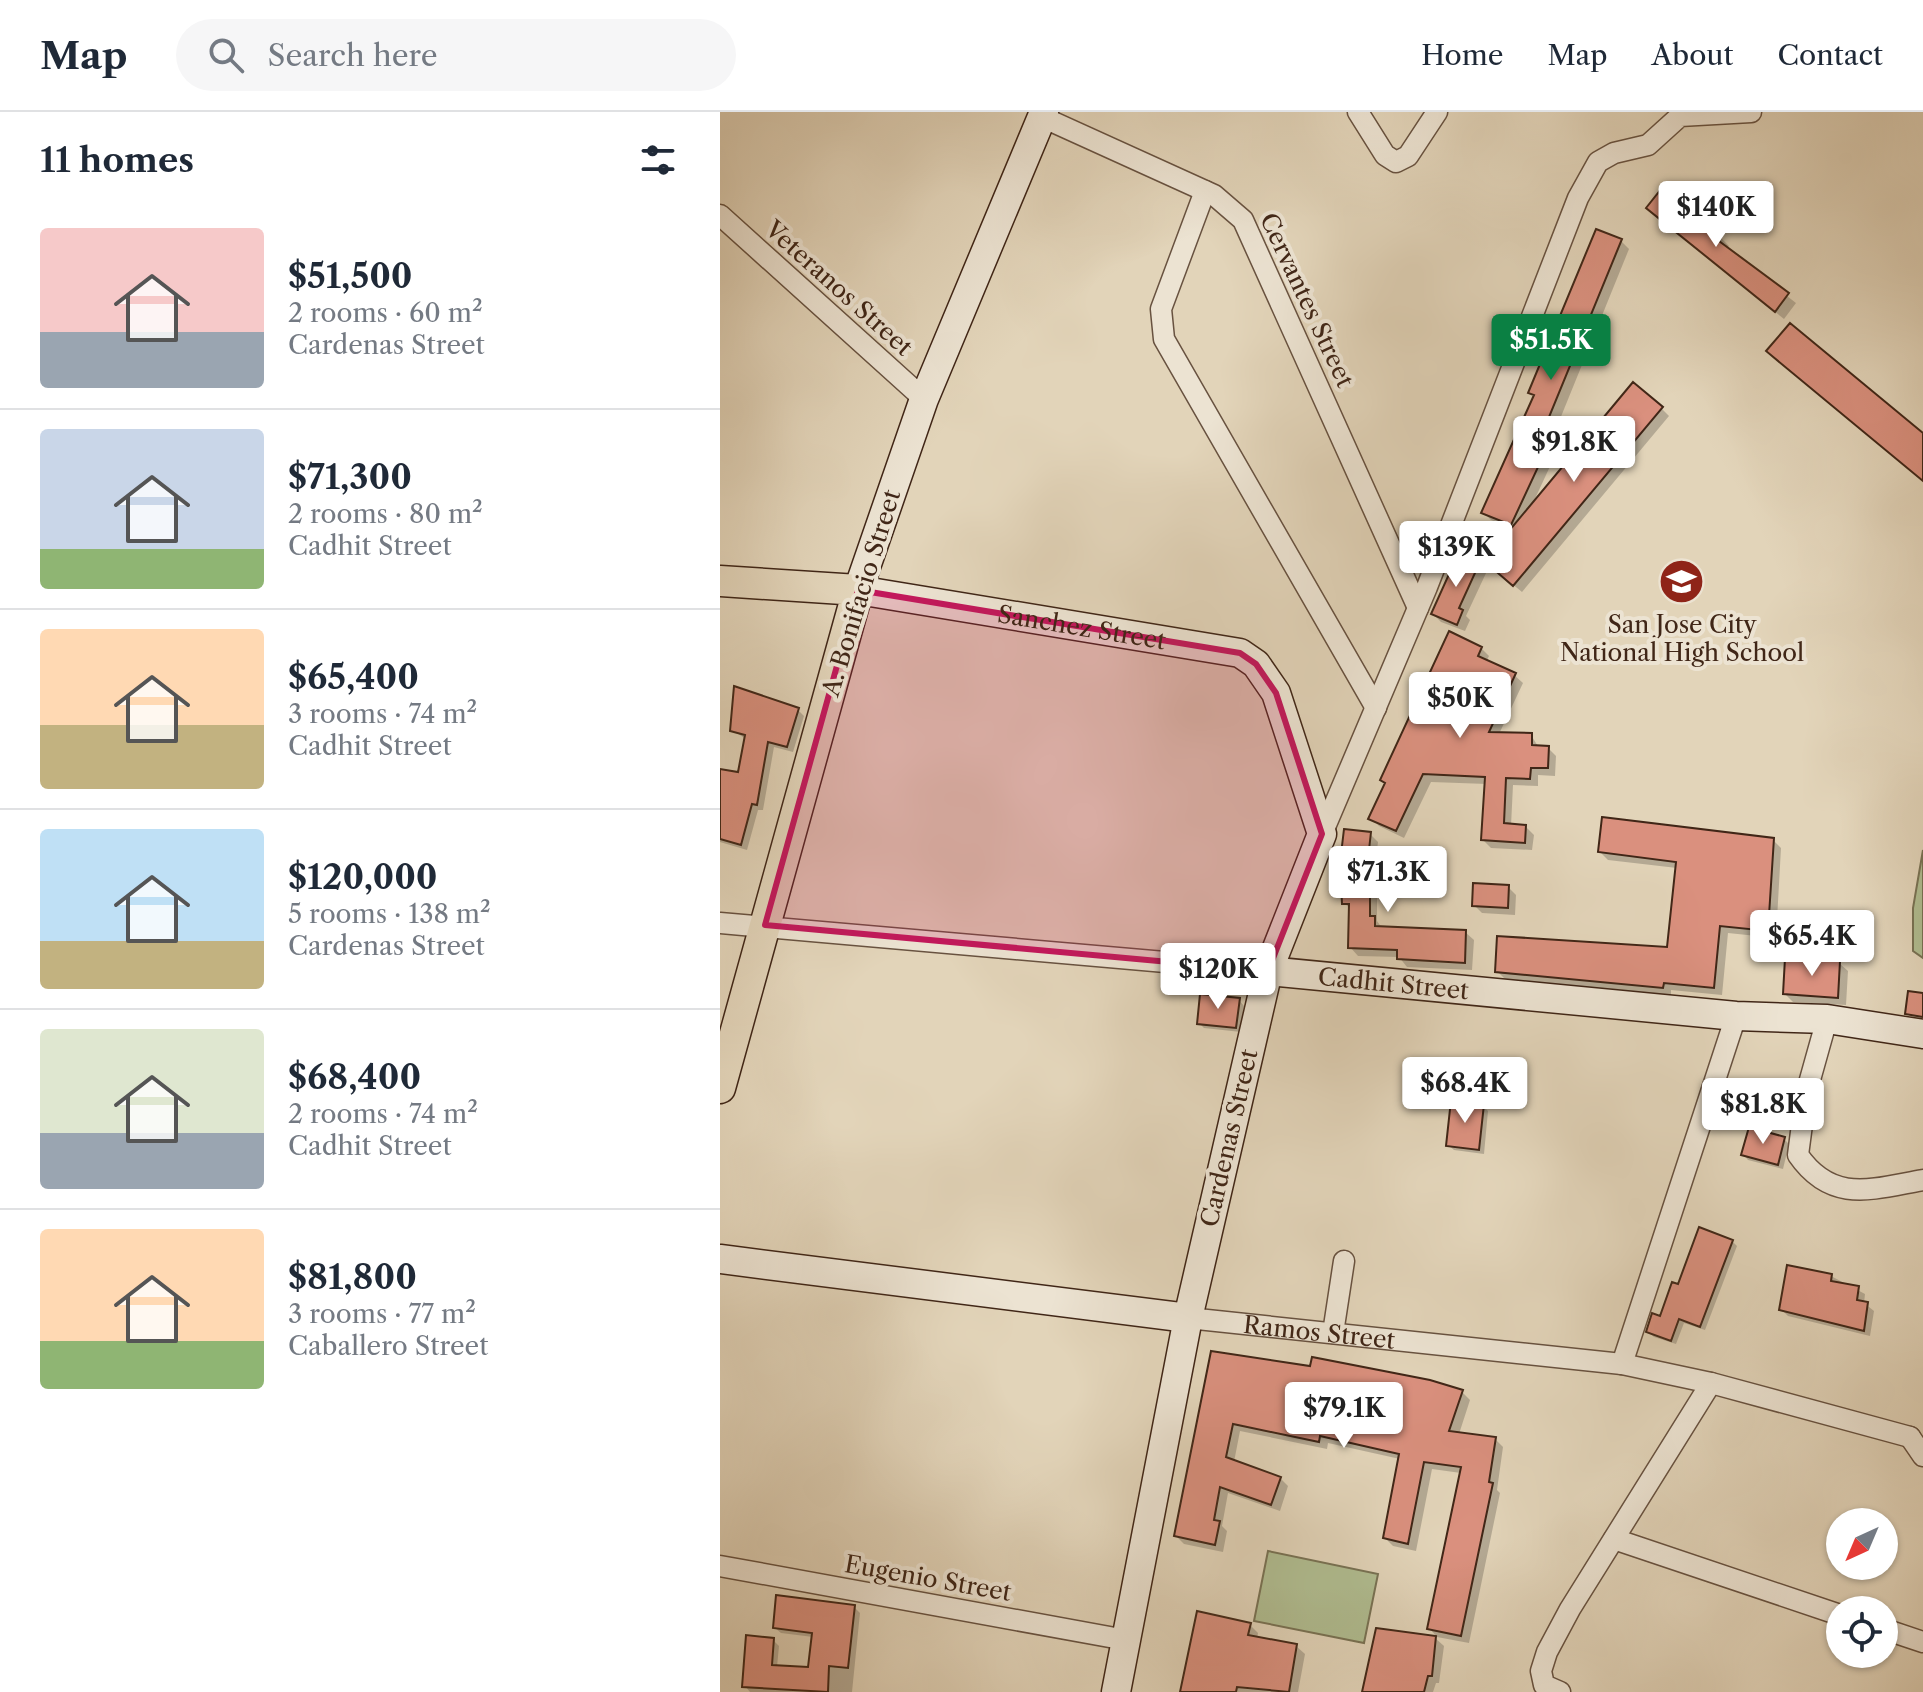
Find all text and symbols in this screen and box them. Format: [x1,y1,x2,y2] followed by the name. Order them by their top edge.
[176,19,736,91] search box
[40,32,128,79] text: Map
[204,33,248,77] icon: search
[268,37,438,74] text: Search here
[1421,38,1503,72] text: Home
[1547,38,1607,72] text: Map
[1651,38,1733,72] text: About
[1777,38,1883,72] text: Contact
[636,138,680,182] icon: filters
[40,139,194,181] text: 11 homes
[1660,181,1772,249] pin: $140K
[1677,191,1755,223] text: $140K
[1254,208,1360,392] street label: Cervantes Street
[759,214,919,362] street label: Veteranos Street
[288,255,413,297] text: $51,500
[104,260,200,356] icon: home
[288,297,483,329] text: 2 rooms · 60 m²
[1486,314,1616,382] pin: $51.5K
[1510,324,1592,356] text: $51.5K
[288,329,485,361] text: Cardenas Street
[1509,416,1639,484] pin: $91.8K
[1531,426,1617,458] text: $91.8K
[288,456,412,498] text: $71,300
[104,461,200,557] icon: home
[815,486,906,701] street label: A. Bonifacio Street
[288,498,483,530] text: 2 rooms · 80 m²
[1400,521,1512,589] pin: $139K
[288,530,452,562] text: Cadhit Street
[1417,531,1495,563] text: $139K
[1658,558,1706,606] school or university icon: San Jose City National High School
[996,599,1169,655] street label: Sanchez Street
[1560,610,1804,667] place label: San Jose City National High School
[288,656,419,698] text: $65,400
[104,661,200,757] icon: home
[1413,672,1507,740] pin: $50K
[1427,682,1493,714] text: $50K
[288,698,477,730] text: 3 rooms · 74 m²
[288,730,452,762] text: Cadhit Street
[1323,846,1453,914] pin: $71.3K
[288,856,438,898] text: $120,000
[1347,856,1429,888] text: $71.3K
[104,861,200,957] icon: home
[288,898,491,930] text: 5 rooms · 138 m²
[1747,910,1877,978] pin: $65.4K
[1768,920,1856,952] text: $65.4K
[288,930,485,962] text: Cardenas Street
[1162,943,1274,1011] pin: $120K
[1179,953,1257,985] text: $120K
[1317,961,1471,1005] street label: Cadhit Street
[1194,1046,1264,1230] street label: Cardenas Street
[288,1056,421,1098] text: $68,400
[1400,1057,1530,1125] pin: $68.4K
[104,1061,200,1157] icon: home
[1420,1067,1510,1099] text: $68.4K
[1698,1078,1828,1146] pin: $81.8K
[1720,1088,1806,1120] text: $81.8K
[288,1098,478,1130] text: 2 rooms · 74 m²
[288,1130,452,1162] text: Cadhit Street
[288,1256,417,1298] text: $81,800
[104,1261,200,1357] icon: home
[288,1298,476,1330] text: 3 rooms · 77 m²
[1242,1309,1397,1354] street label: Ramos Street
[288,1330,488,1362] text: Caballero Street
[1279,1382,1409,1450] pin: $79.1K
[1303,1392,1385,1424] text: $79.1K
[1826,1508,1898,1580] north arrow
[1826,1508,1898,1668] map controls
[842,1549,1014,1607] street label: Eugenio Street
[1826,1596,1898,1668] button: locate

